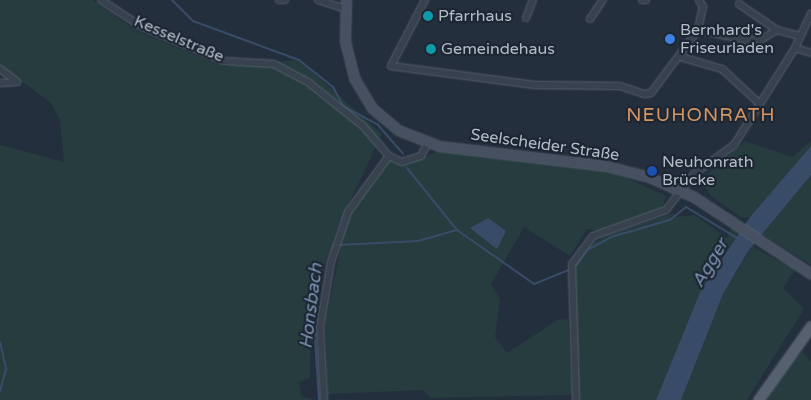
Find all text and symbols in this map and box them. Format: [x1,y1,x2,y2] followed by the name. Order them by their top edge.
[438,6,512,26] place label: Pfarrhaus
[422,10,434,22] marker: Pfarrhaus
[131,11,227,67] street label: Kesselstraße
[680,20,774,58] place label: Bernhard's Friseurladen
[664,33,676,45] marker: Bernhard's Friseurladen
[441,39,555,59] place label: Gemeindehaus
[425,43,437,55] marker: Gemeindehaus
[625,105,777,127] district label: NEUHONRATH
[469,125,621,165] street label: Seelscheider Straße
[662,152,753,190] place label: Neuhonrath Brücke
[646,165,658,177] marker: Neuhonrath Brücke
[687,235,733,291] water label: Agger
[295,262,327,350] water label: Honsbach

